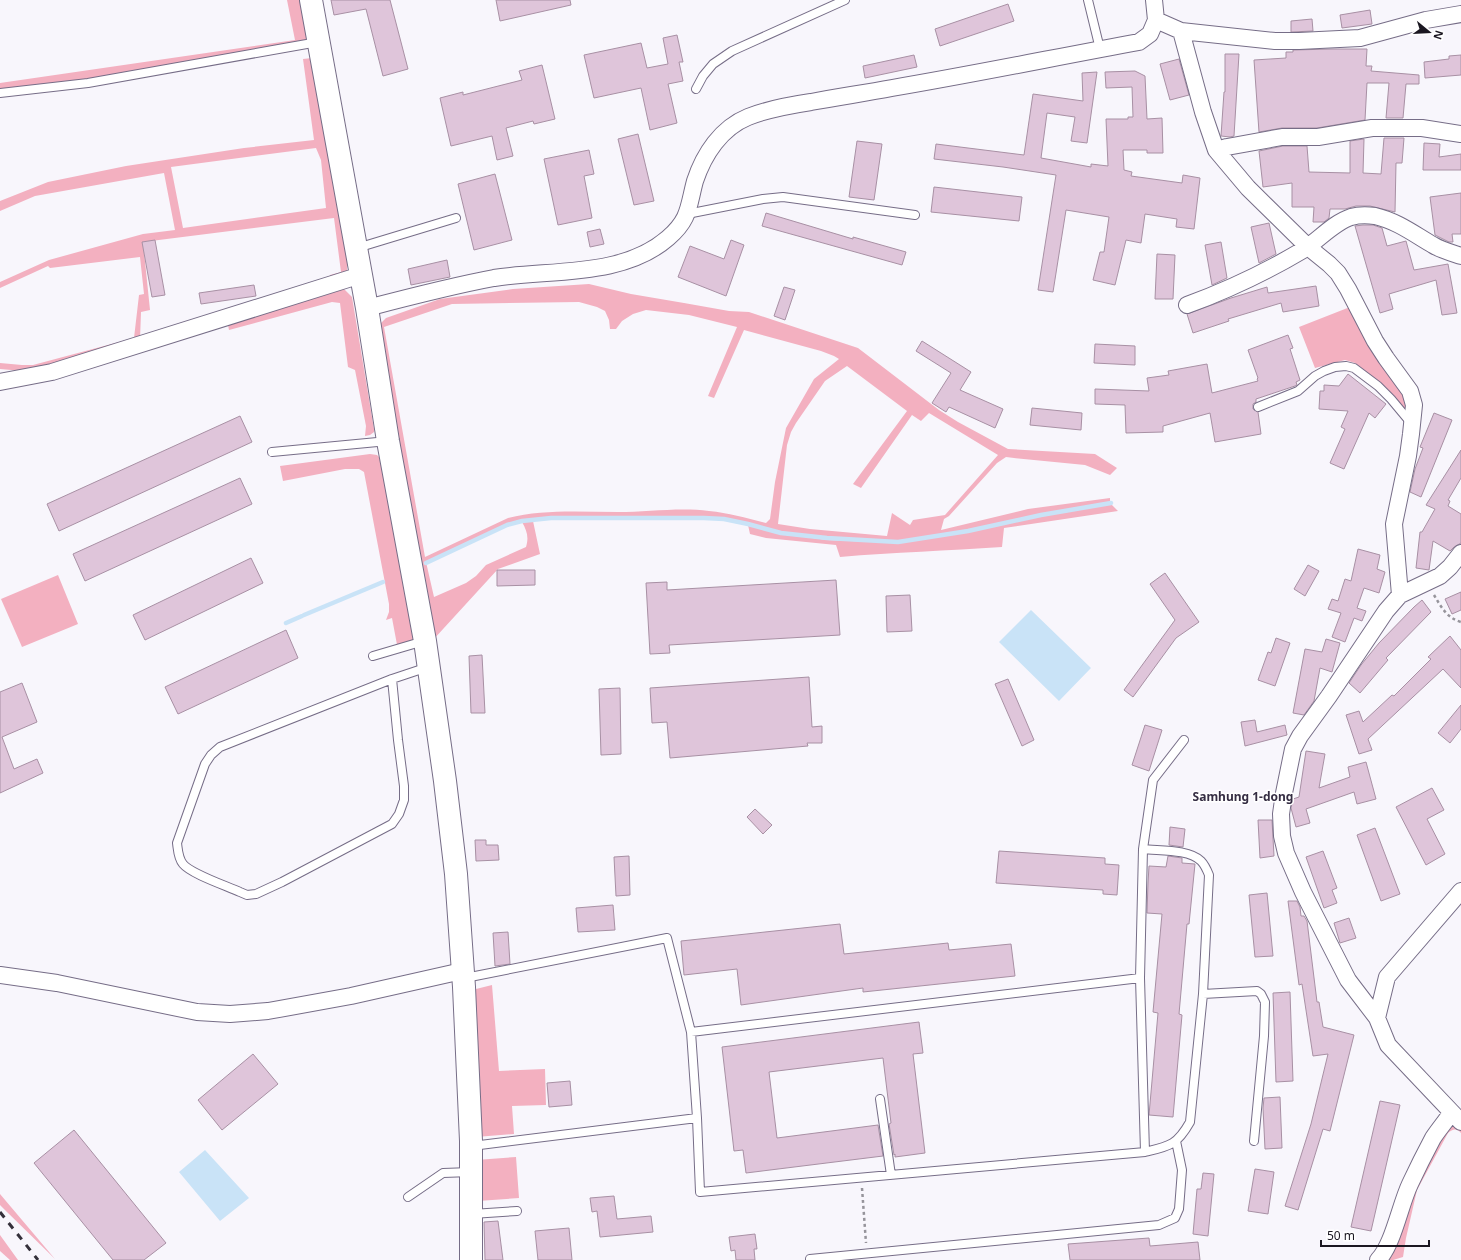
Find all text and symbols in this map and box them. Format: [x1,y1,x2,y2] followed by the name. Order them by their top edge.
[1409,12,1449,52] north arrow
[1430,29,1448,42] text: N
[1193,788,1293,805] district label: Samhung 1-dong
[1321,1222,1429,1248] scale bar
[1327,1227,1355,1244] text: 50 m

